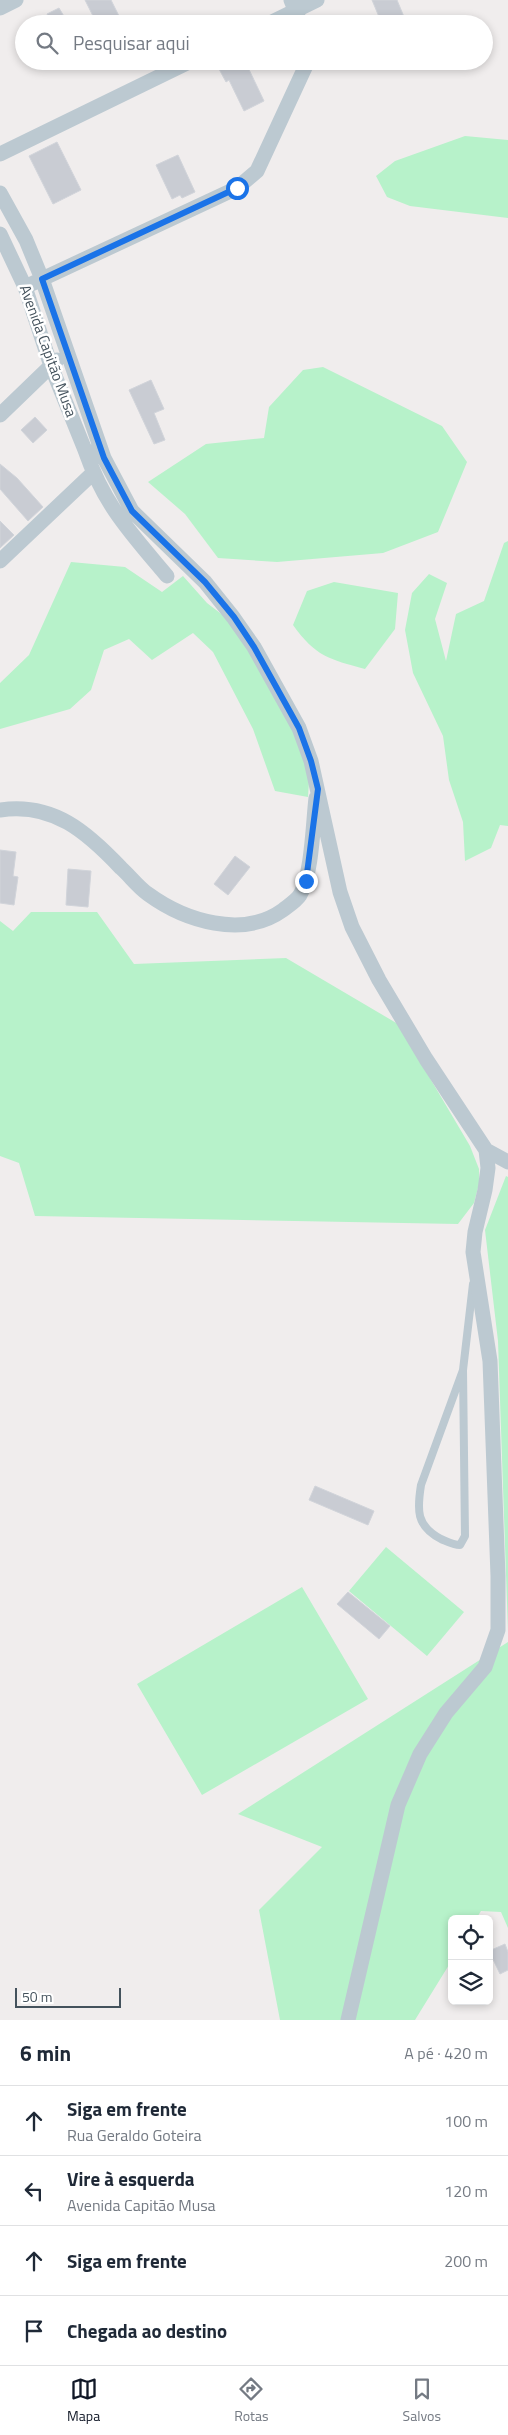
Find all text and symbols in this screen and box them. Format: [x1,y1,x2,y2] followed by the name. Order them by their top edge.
[15,15,493,70] search box
[73,28,190,57] text: Pesquisar aqui
[33,29,61,57] icon: search
[226,177,249,200] route start
[14,281,83,421] street label: Avenida Capitão Musa
[295,870,318,893] route end
[448,1915,493,2005] map controls
[448,1915,493,1960] button: locate
[448,1960,493,2005] button: layers
[15,1985,121,2008] scale bar
[22,1986,52,2007] text: 50 m
[20,2037,71,2069] text: 6 min
[404,2041,488,2065] text: A pé · 420 m
[67,2094,187,2123] text: Siga em frente
[20,2107,48,2135] icon: ahead
[444,2109,488,2133] text: 100 m
[67,2123,201,2147] text: Rua Geraldo Goteira
[67,2164,195,2193] text: Vire à esquerda
[20,2177,48,2205] icon: left
[444,2179,488,2203] text: 120 m
[67,2193,216,2217] text: Avenida Capitão Musa
[67,2246,187,2275] text: Siga em frente
[20,2247,48,2275] icon: ahead
[444,2249,488,2273] text: 200 m
[67,2316,227,2345] text: Chegada ao destino
[20,2317,48,2345] icon: arrive
[67,2375,100,2426] tab: Mapa
[234,2375,269,2426] tab: Rotas
[403,2375,441,2426] tab: Salvos

